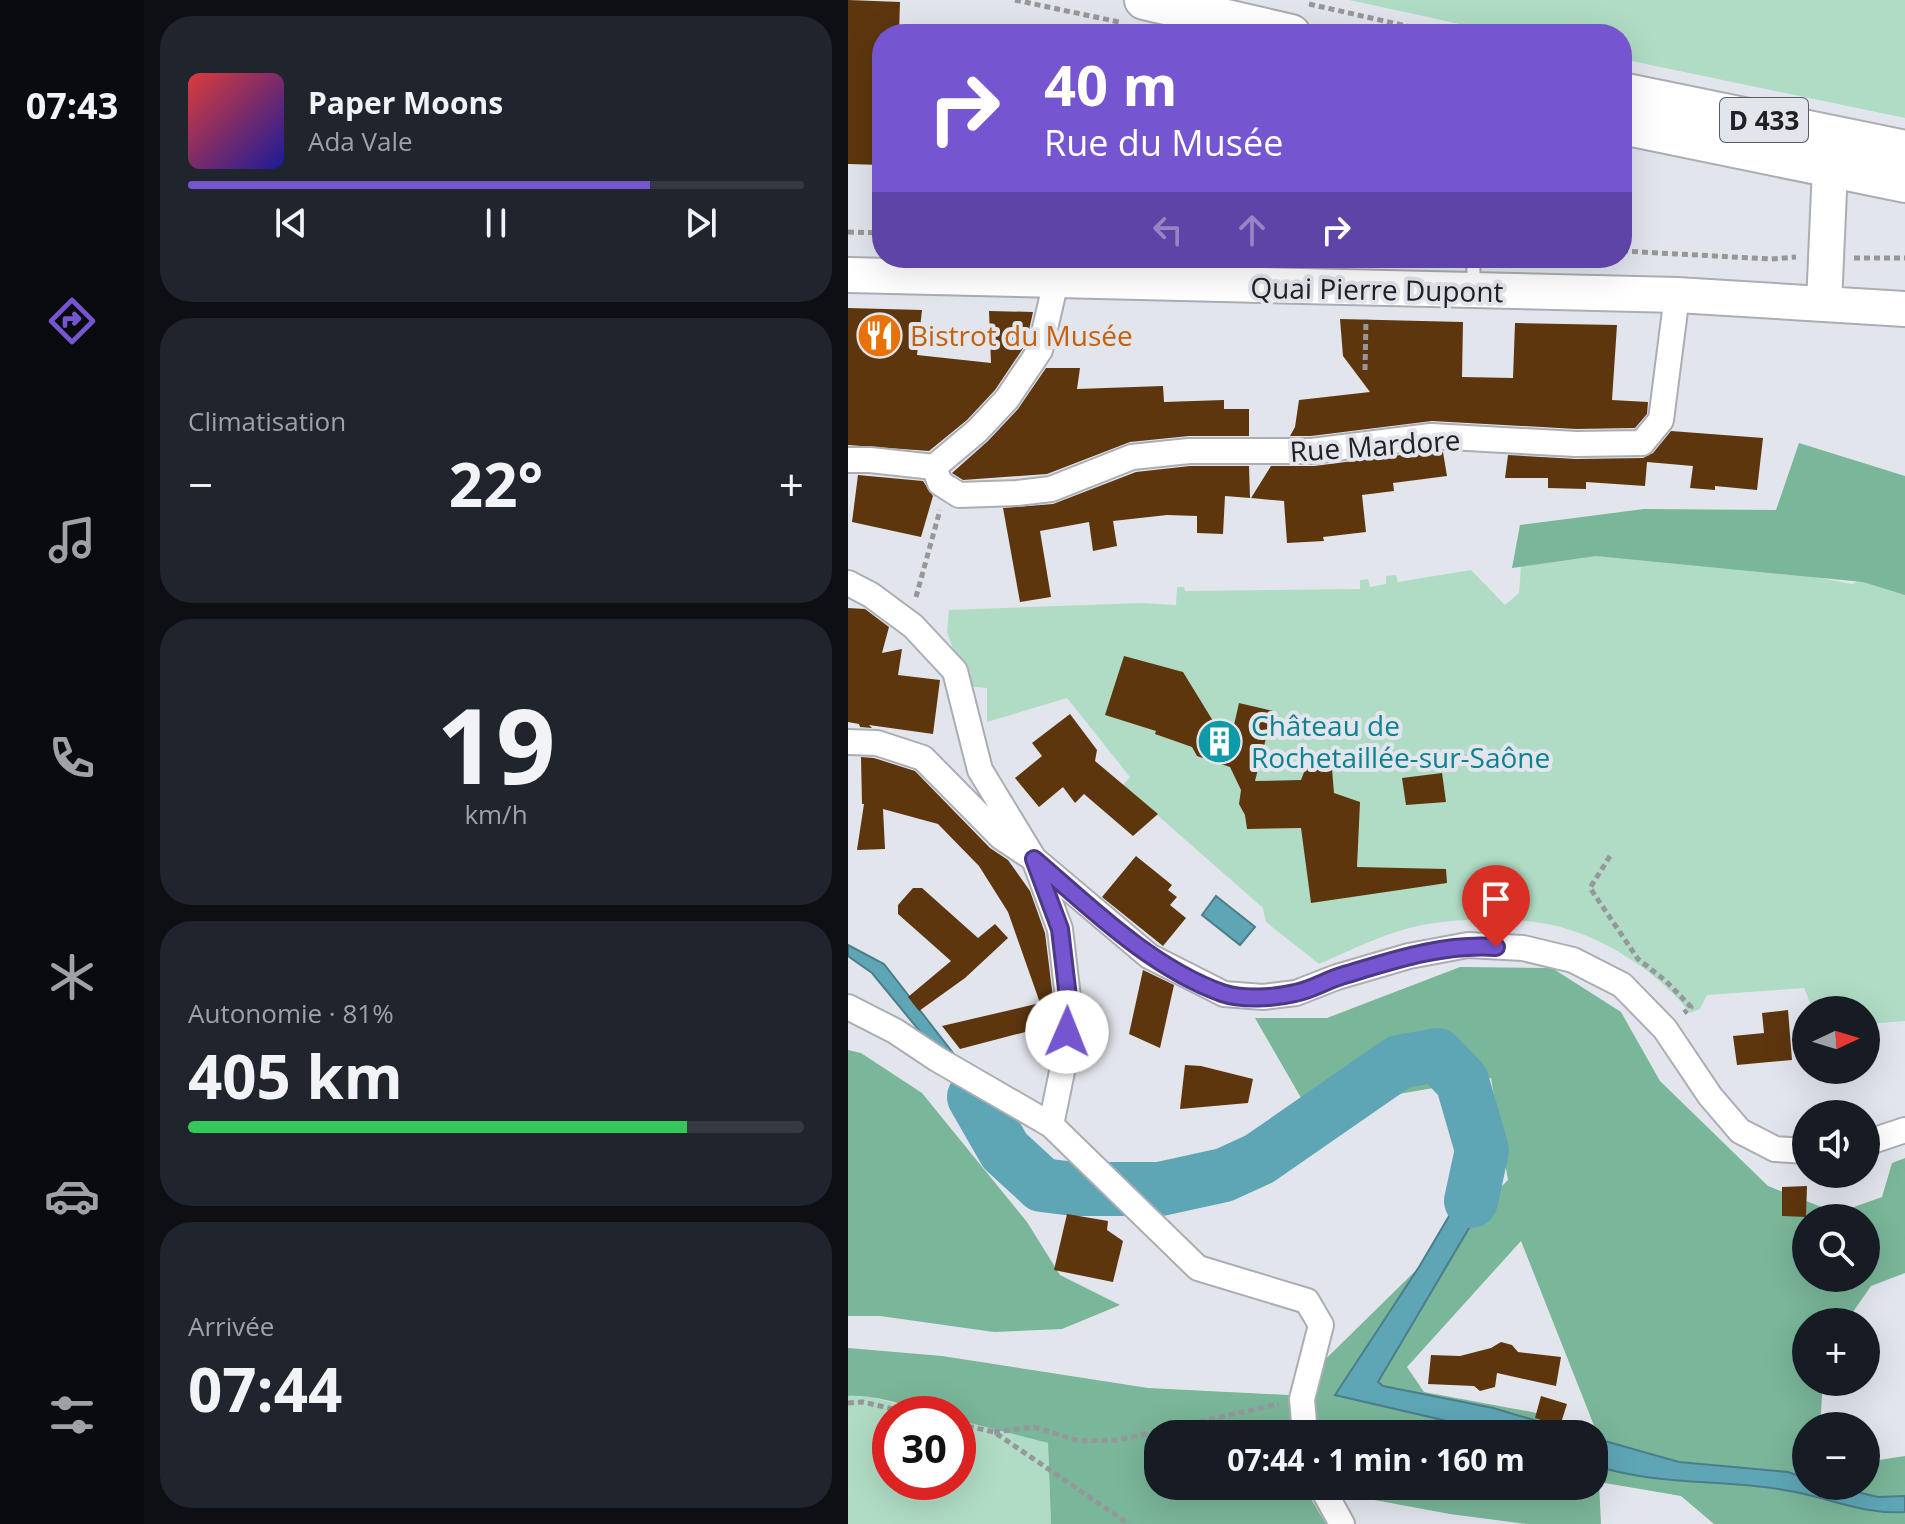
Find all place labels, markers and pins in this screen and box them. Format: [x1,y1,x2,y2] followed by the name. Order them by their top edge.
[855,311,903,359] restaurant icon: Bistrot du Musée
[910,316,1133,354] place label: Bistrot du Musée
[1251,706,1550,776] place label: Château de Rochetaillée-sur-Saône
[1196,717,1244,765] building icon: Château de Rochetaillée-sur-Saône
[1462,865,1530,947] pin

